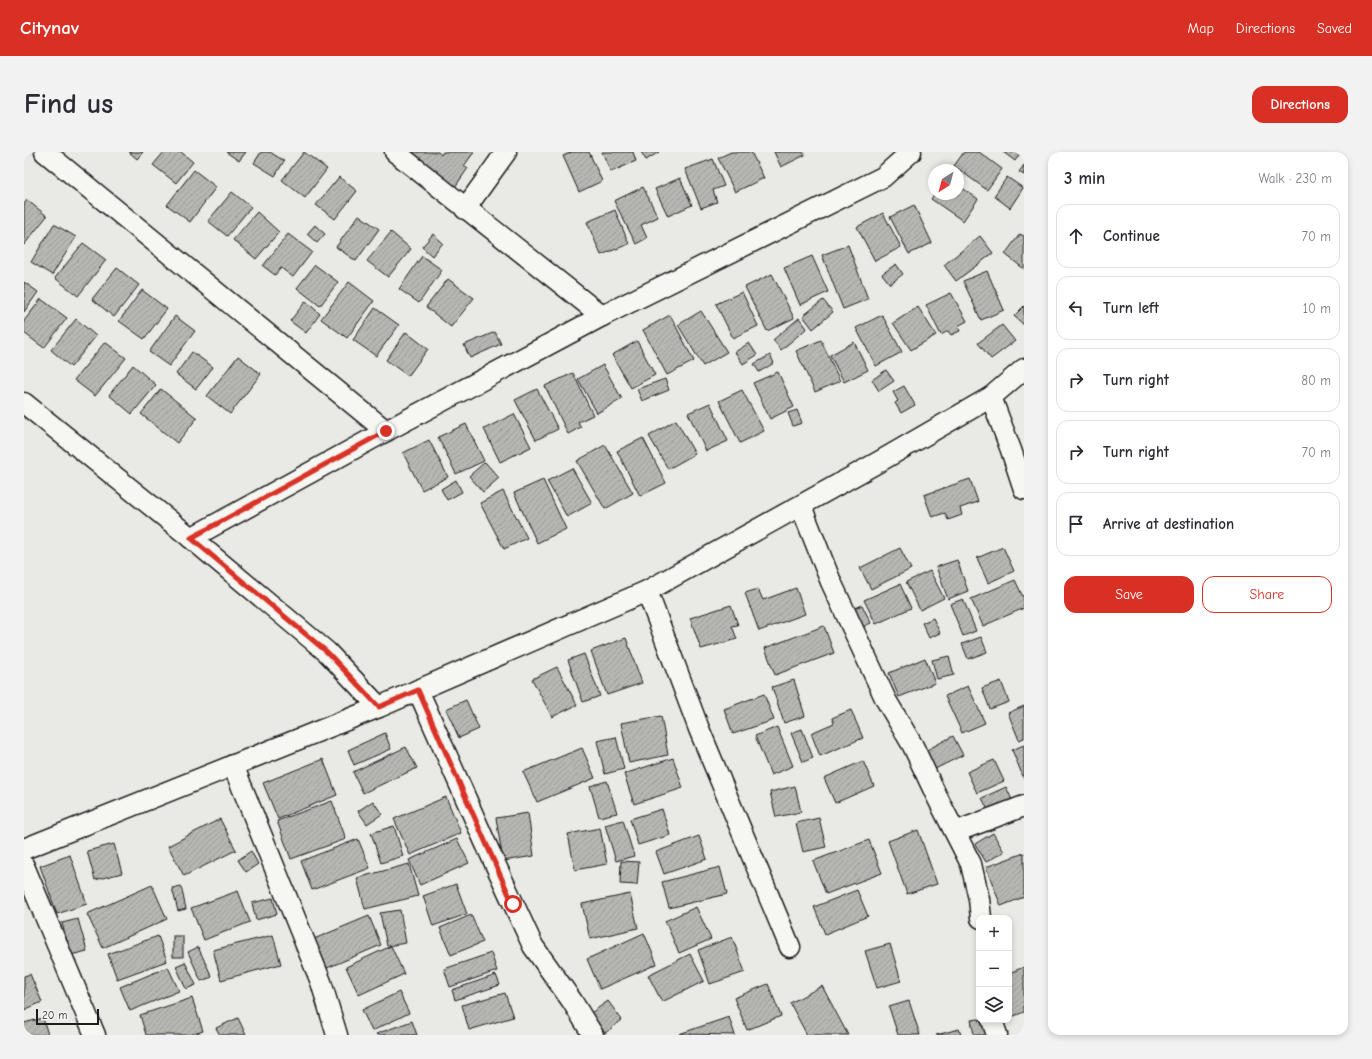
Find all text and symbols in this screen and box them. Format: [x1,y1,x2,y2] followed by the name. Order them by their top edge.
[20,17,79,39] text: Citynav
[1187,20,1214,37] text: Map
[1236,20,1295,37] text: Directions
[1317,20,1352,37] text: Saved
[1252,86,1348,123] button: Directions
[24,88,113,120] text: Find us
[928,164,964,200] north arrow
[1064,169,1105,188] text: 3 min
[1258,171,1332,186] text: Walk · 230 m
[1065,225,1087,247] icon: ahead
[1103,227,1160,245] text: Continue
[1302,229,1331,244] text: 70 m
[1065,297,1087,319] icon: left
[1103,299,1159,317] text: Turn left
[1303,301,1331,316] text: 10 m
[1065,369,1087,391] icon: right
[1103,371,1169,389] text: Turn right
[1301,373,1331,388] text: 80 m
[377,422,395,440] route end
[1065,441,1087,463] icon: right
[1103,443,1169,461] text: Turn right
[1302,445,1331,460] text: 70 m
[1065,513,1087,535] icon: arrive
[1103,515,1234,533] text: Arrive at destination
[1064,576,1194,613] button: Save
[1202,576,1332,613] button: Share
[504,895,522,913] route start
[976,915,1012,1023] map controls
[976,915,1012,951] button: +
[976,951,1012,987] button: −
[976,987,1012,1023] button: layers
[36,1007,99,1026] scale bar
[42,1009,67,1022] text: 20 m

